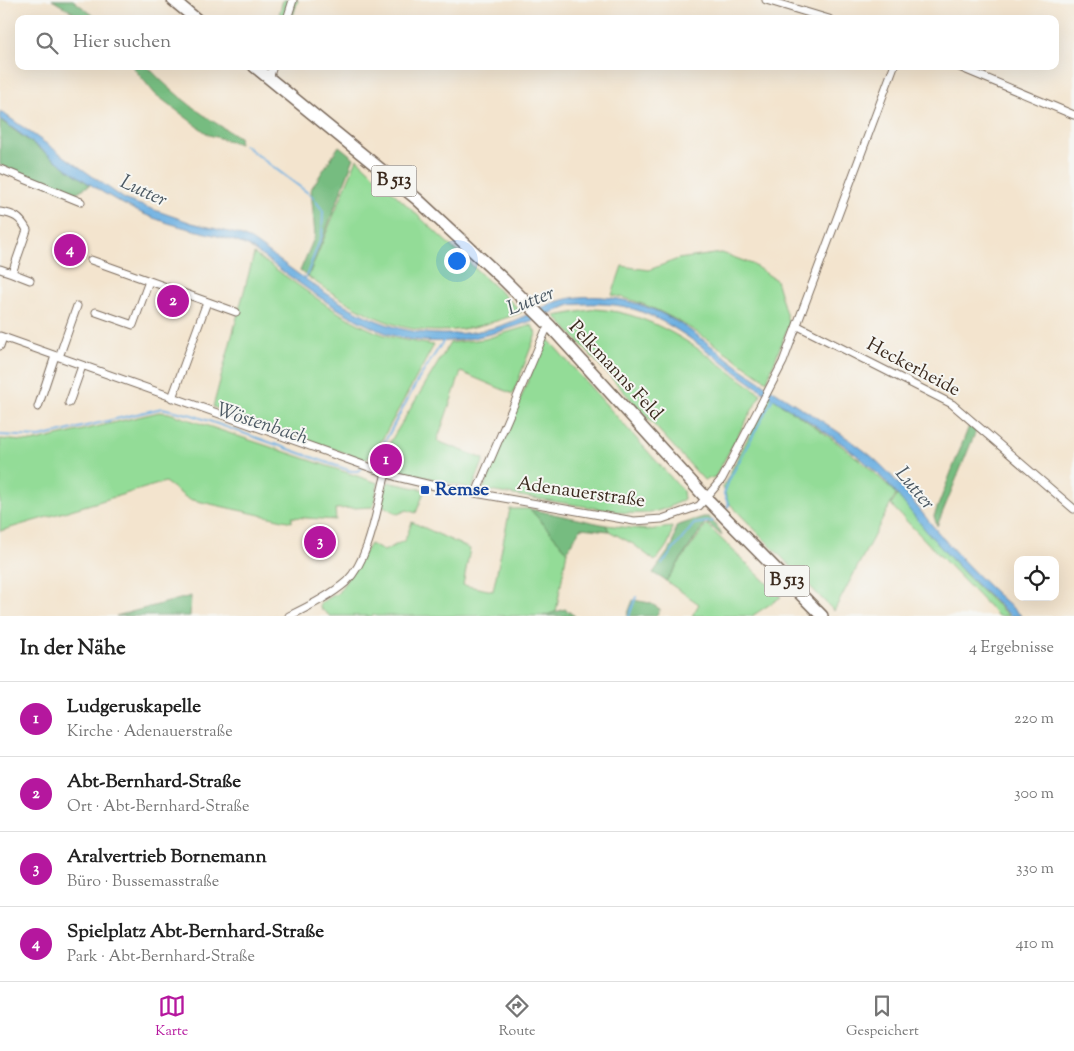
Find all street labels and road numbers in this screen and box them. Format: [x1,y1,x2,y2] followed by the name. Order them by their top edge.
[372,166,416,197] road number: B 513
[562,315,669,427] street label: Pelkmanns Feld
[861,332,965,404] street label: Heckerheide
[515,471,647,515] street label: Adenauerstraße
[764,566,810,596] road number: B 513

